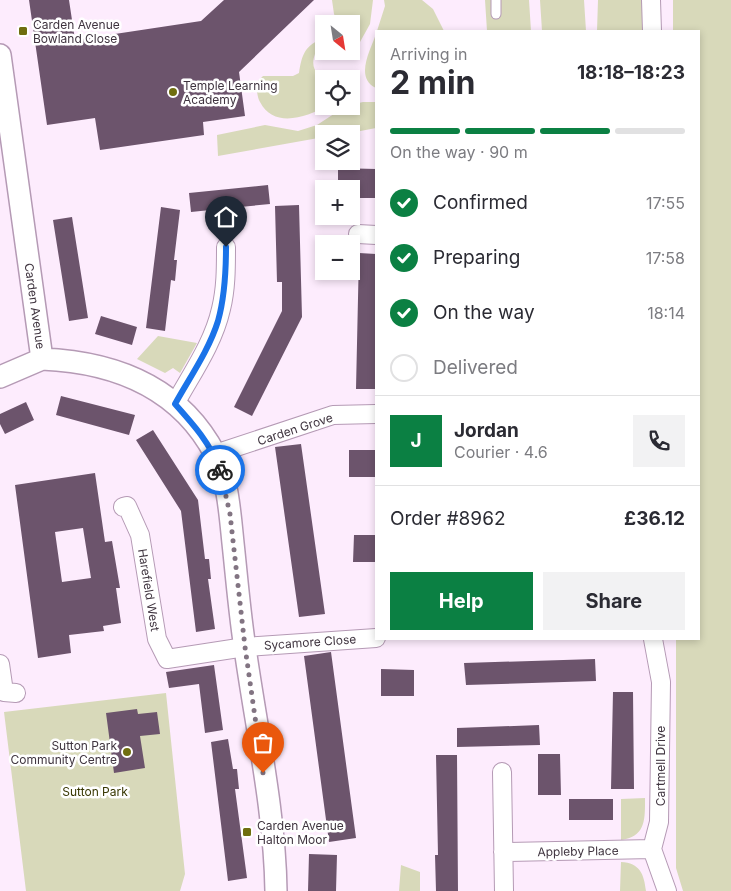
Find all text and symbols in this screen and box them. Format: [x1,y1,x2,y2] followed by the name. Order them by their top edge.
[315,15,360,60] north arrow
[315,15,360,280] map controls
[33,17,120,46] place label: Carden Avenue Bowland Close
[17,25,29,37] marker: Carden Avenue Bowland Close
[390,44,467,64] text: Arriving in
[577,61,685,84] text: 18:18–18:23
[390,63,476,102] text: 2 min
[315,70,360,115] button: locate
[183,78,278,107] place label: Temple Learning Academy
[167,86,179,98] marker: Temple Learning Academy
[315,125,360,170] button: layers
[390,142,528,162] text: On the way · 90 m
[315,180,360,225] button: +
[390,189,418,217] icon: check
[433,191,528,214] text: Confirmed
[646,193,685,213] text: 17:55
[205,196,247,247] pin
[212,203,240,231] icon: home
[315,235,360,280] button: −
[390,244,418,272] icon: check
[433,246,520,269] text: Preparing
[646,248,685,268] text: 17:58
[22,262,48,350] street label: Carden Avenue
[390,299,418,327] icon: check
[433,301,535,324] text: On the way
[647,303,685,323] text: 18:14
[433,356,518,379] text: Delivered
[255,410,335,448] street label: Carden Grove
[633,415,685,467] button: phone
[454,419,519,442] text: Jordan
[410,429,422,452] text: J
[454,442,548,462] text: Courier · 4.6
[195,445,245,495] courier
[206,456,234,484] icon: bike
[390,507,506,530] text: Order #8962
[624,507,685,530] text: £36.12
[135,548,163,632] street label: Harefield West
[390,572,533,630] button: Help
[543,572,685,630] button: Share
[263,631,357,653] street label: Sycamore Close
[242,722,284,773] pin
[653,726,668,806] street label: Cartmell Drive
[249,729,277,757] icon: bag
[11,738,117,767] place label: Sutton Park Community Centre
[121,746,133,758] marker: Sutton Park Community Centre
[62,784,128,799] park label: Sutton Park
[257,818,344,847] place label: Carden Avenue Halton Moor
[241,826,253,838] marker: Carden Avenue Halton Moor
[537,843,619,859] street label: Appleby Place

